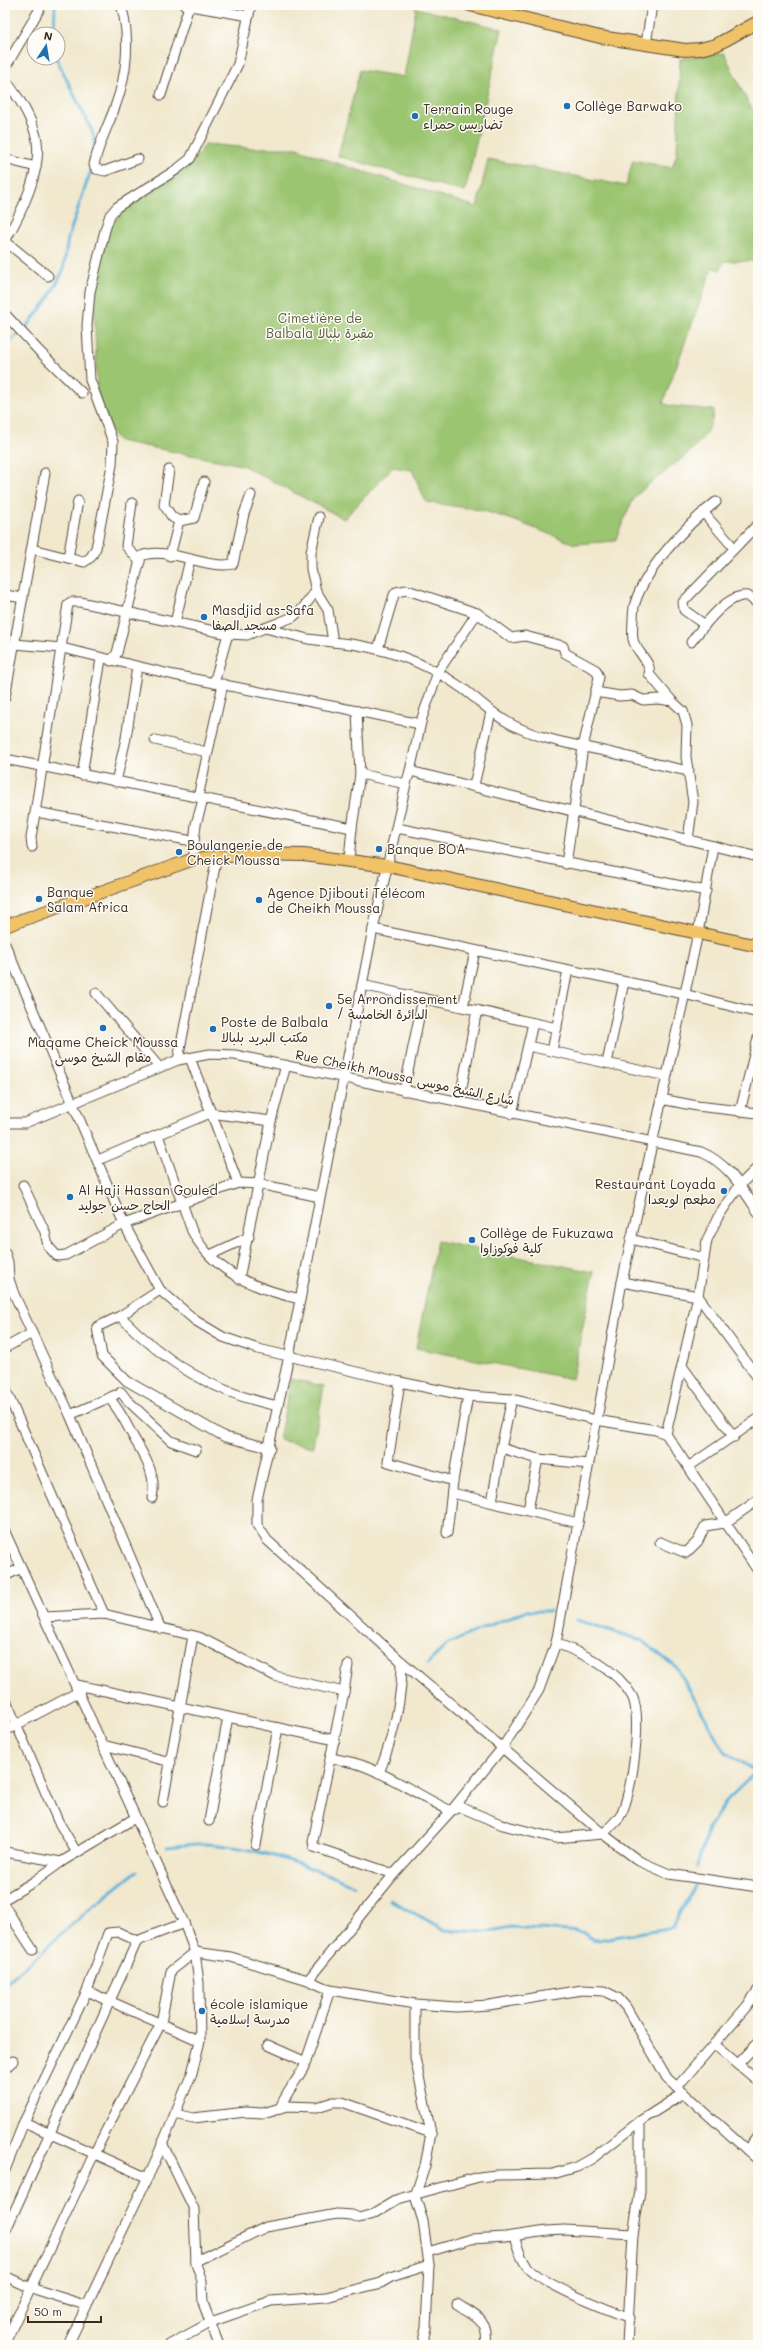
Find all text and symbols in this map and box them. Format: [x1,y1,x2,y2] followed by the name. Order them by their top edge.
[26,26,66,66] north arrow
[43,28,54,44] text: N
[575,97,682,114] place label: Collège Barwako
[423,100,514,133] place label: Terrain Rouge تضاريس حمراء
[562,101,572,111] marker: Collège Barwako
[410,111,420,121] marker: Terrain Rouge تضاريس حمراء
[266,309,374,342] park label: Cimetière de Balbala مقبرة بلبالا
[212,601,314,634] place label: Masdjid as-Safa مسجد الصفا
[199,612,209,622] marker: Masdjid as-Safa مسجد الصفا
[187,836,283,868] place label: Boulangerie de Cheick Moussa
[387,840,465,857] place label: Banque BOA
[374,844,384,854] marker: Banque BOA
[174,847,184,857] marker: Boulangerie de Cheick Moussa
[47,883,129,915] place label: Banque Salam Africa
[267,884,425,916] place label: Agence Djibouti Télécom de Cheikh Moussa
[34,894,44,904] marker: Banque Salam Africa
[254,895,264,905] marker: Agence Djibouti Télécom de Cheikh Moussa
[337,990,458,1022] place label: 5e Arrondissement / الدائرة الخامسة
[324,1001,334,1011] marker: 5e Arrondissement / الدائرة الخامسة
[221,1013,329,1046] place label: Poste de Balbala مكتب البريد بلبالا
[98,1023,108,1033] marker: Maqame Cheick Moussa مقام الشيخ موسى
[208,1024,218,1034] marker: Poste de Balbala مكتب البريد بلبالا
[28,1033,178,1068] place label: Maqame Cheick Moussa مقام الشيخ موسى
[294,1045,516,1110] street label: Rue Cheikh Moussa شارع الشيخ موسى
[595,1175,716,1210] place label: Restaurant Loyada مطعم لويعدا
[78,1181,218,1215] place label: Al Haji Hassan Gouled الحاج حسن جوليد
[719,1186,729,1196] marker: Restaurant Loyada مطعم لويعدا
[65,1192,75,1202] marker: Al Haji Hassan Gouled الحاج حسن جوليد
[480,1224,614,1257] place label: Collège de Fukuzawa كلية فوكوزاوا
[467,1235,477,1245] marker: Collège de Fukuzawa كلية فوكوزاوا
[210,1995,308,2028] place label: école islamique مدرسة إسلامية
[197,2006,207,2016] marker: école islamique مدرسة إسلامية
[28,2298,101,2324] scale bar
[34,2303,62,2319] text: 50 m

